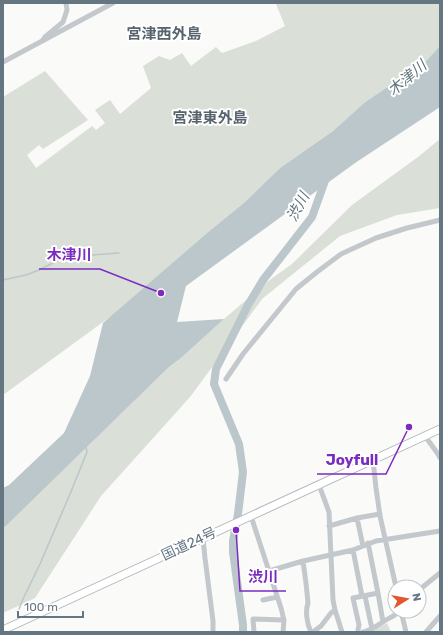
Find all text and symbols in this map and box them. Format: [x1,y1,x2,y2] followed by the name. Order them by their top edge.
[126,25,202,43] district label: 宮津西外島
[384,55,432,99] water label: 木津川
[172,109,248,127] district label: 宮津東外島
[283,188,314,224] water label: 渋川
[39,242,100,269] callout: 木津川
[46,246,92,264] text: 木津川
[317,447,386,474] callout: Joyfull
[326,451,378,469] text: Joyfull
[159,524,219,564] street label: 国道24号
[240,564,286,591] callout: 渋川
[248,568,278,586] text: 渋川
[387,579,427,619] north arrow
[409,592,423,602] text: N
[18,593,83,619] scale bar
[24,600,58,614] text: 100 m

